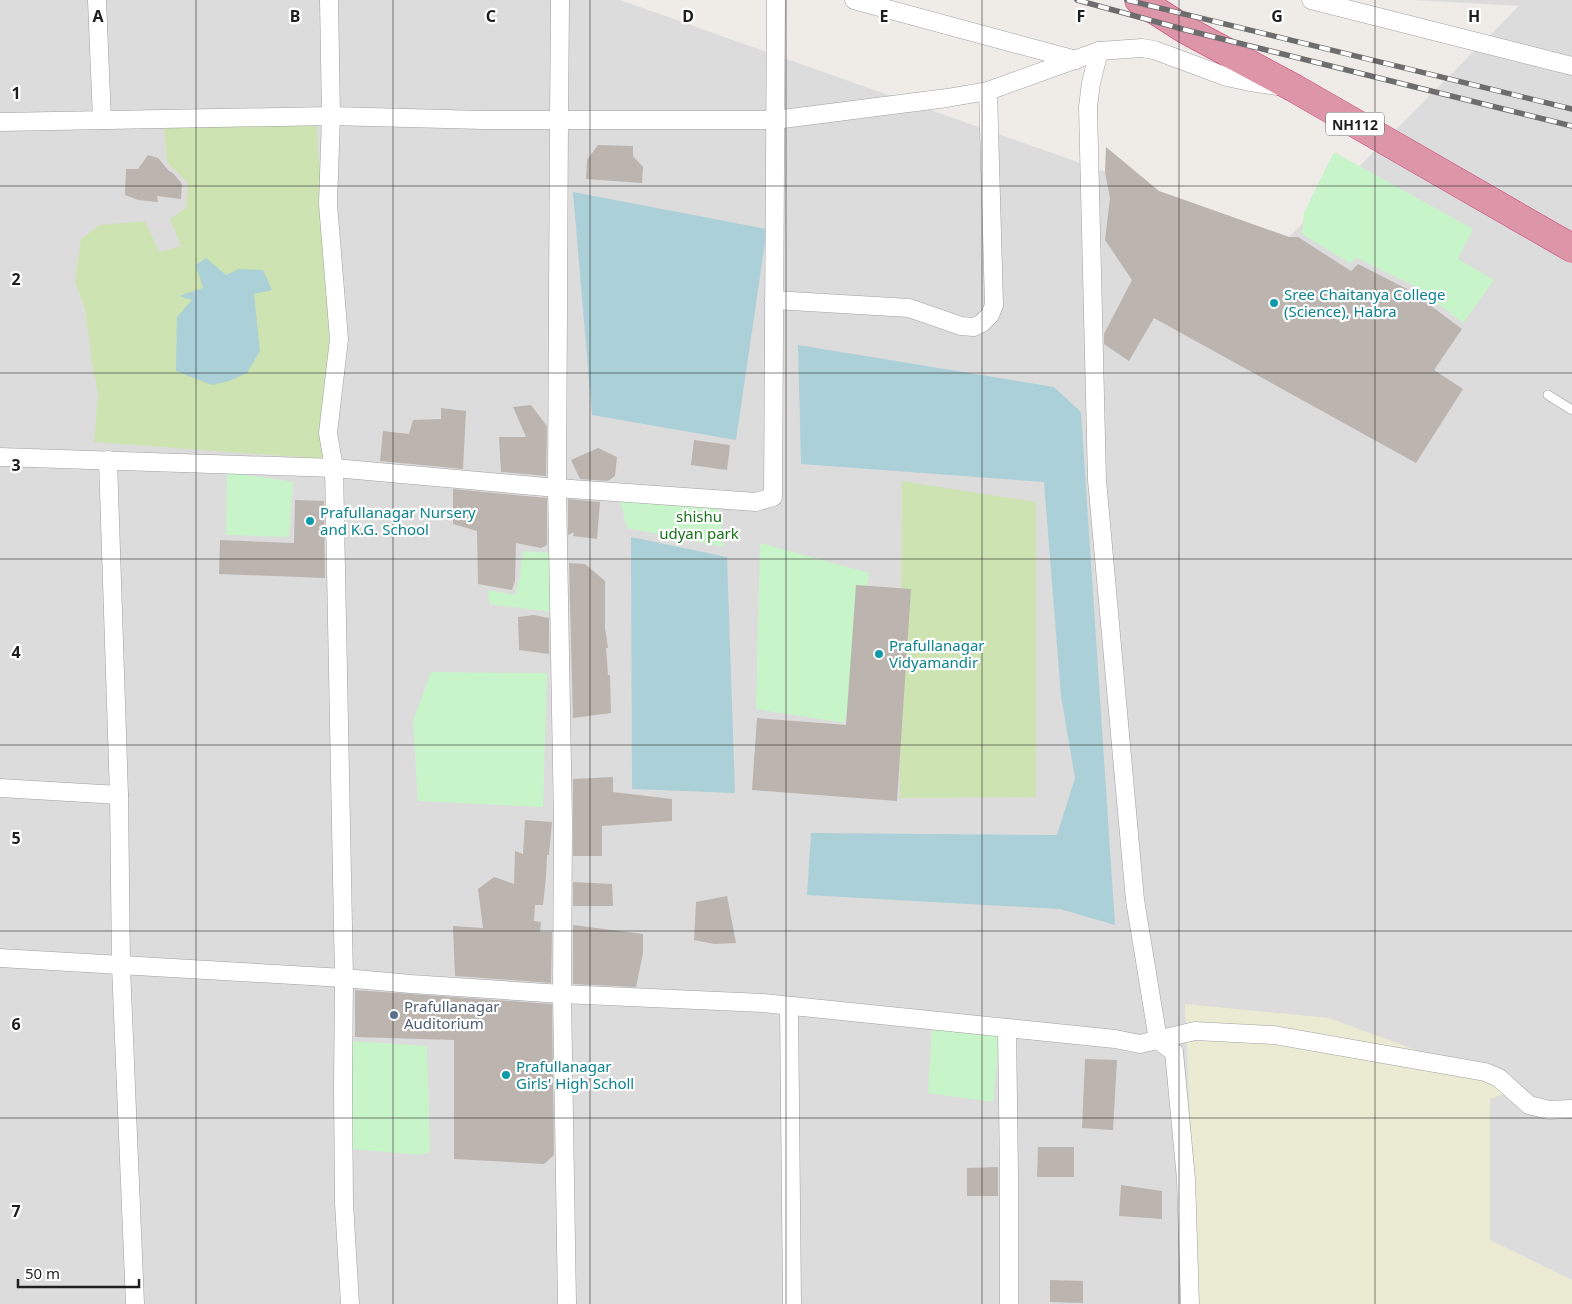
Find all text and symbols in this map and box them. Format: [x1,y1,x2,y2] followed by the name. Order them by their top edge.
[92,5,104,27] text: A
[290,5,300,27] text: B
[486,5,496,27] text: C
[682,5,694,27] text: D
[880,5,889,27] text: E
[1077,5,1085,27] text: F
[1271,5,1283,27] text: G
[1468,5,1480,27] text: H
[11,82,21,104] text: 1
[1326,112,1384,136] road number: NH112
[11,268,21,290] text: 2
[1284,284,1446,321] place label: Sree Chaitanya College (Science), Habra
[1268,297,1280,309] marker: Sree Chaitanya College (Science), Habra
[11,454,21,476] text: 3
[320,502,476,539] place label: Prafullanagar Nursery and K.G. School
[659,506,739,543] park label: shishu udyan park
[304,515,316,527] marker: Prafullanagar Nursery and K.G. School
[889,635,985,672] place label: Prafullanagar Vidyamandir
[11,641,21,663] text: 4
[873,648,885,660] marker: Prafullanagar Vidyamandir
[11,827,21,849] text: 5
[404,996,500,1033] place label: Prafullanagar Auditorium
[388,1009,400,1021] marker: Prafullanagar Auditorium
[11,1013,21,1035] text: 6
[516,1056,634,1093] place label: Prafullanagar Girls' High Scholl
[500,1069,512,1081] marker: Prafullanagar Girls' High Scholl
[11,1200,21,1222] text: 7
[18,1256,139,1288] scale bar
[25,1263,60,1283] text: 50 m

